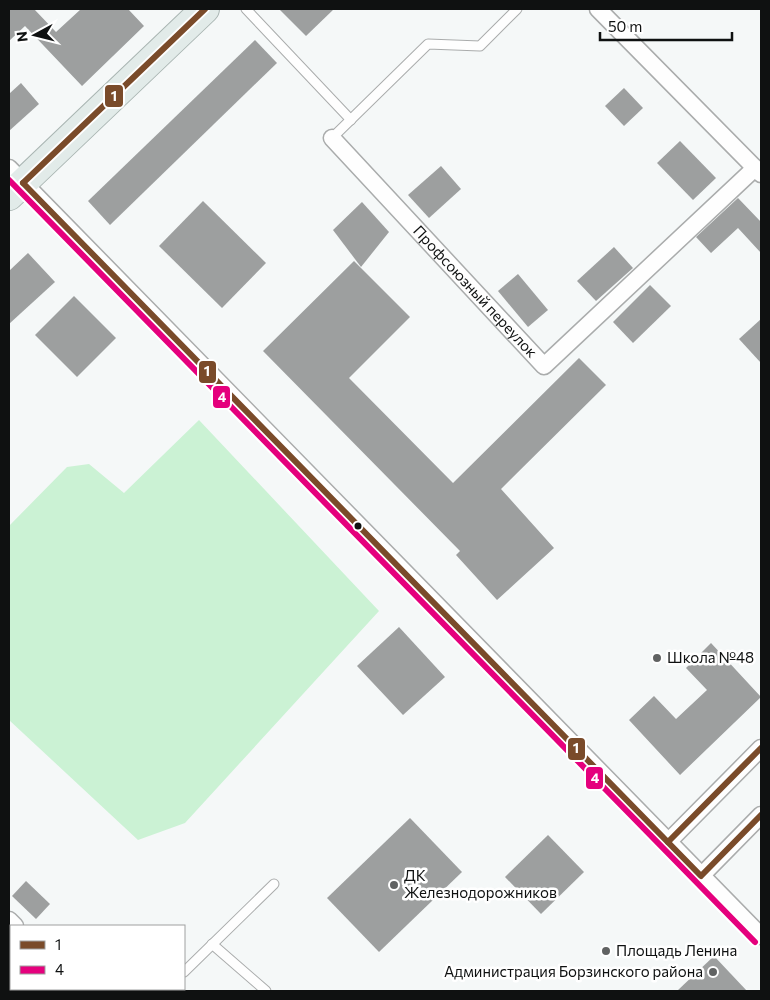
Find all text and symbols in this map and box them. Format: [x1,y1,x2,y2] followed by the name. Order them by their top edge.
[10,10,60,60] north arrow
[600,10,732,42] scale bar
[608,17,642,35] text: 50 m
[13,30,31,43] text: N
[104,84,124,108] line badge: 1
[111,87,117,104] text: 1
[410,221,541,361] street label: Профсоюзный переулок
[198,360,217,384] line badge: 1
[204,362,210,379] text: 1
[212,385,231,409] line badge: 4
[218,388,227,405] text: 4
[353,521,363,531] unlabelled marker
[667,648,754,666] place label: Школа №48
[651,652,663,664] marker: Школа №48
[567,737,586,761] line badge: 1
[573,739,579,756] text: 1
[585,766,604,790] line badge: 4
[591,769,600,786] text: 4
[404,866,557,901] place label: ДК Железнодорожников
[388,879,400,891] marker: ДК Железнодорожников
[10,925,185,990] legend
[55,935,61,953] text: 1
[616,941,737,959] place label: Площадь Ленина
[600,945,612,957] marker: Площадь Ленина
[55,960,64,978] text: 4
[444,962,703,980] place label: Администрация Борзинского района
[707,966,719,978] marker: Администрация Борзинского района

